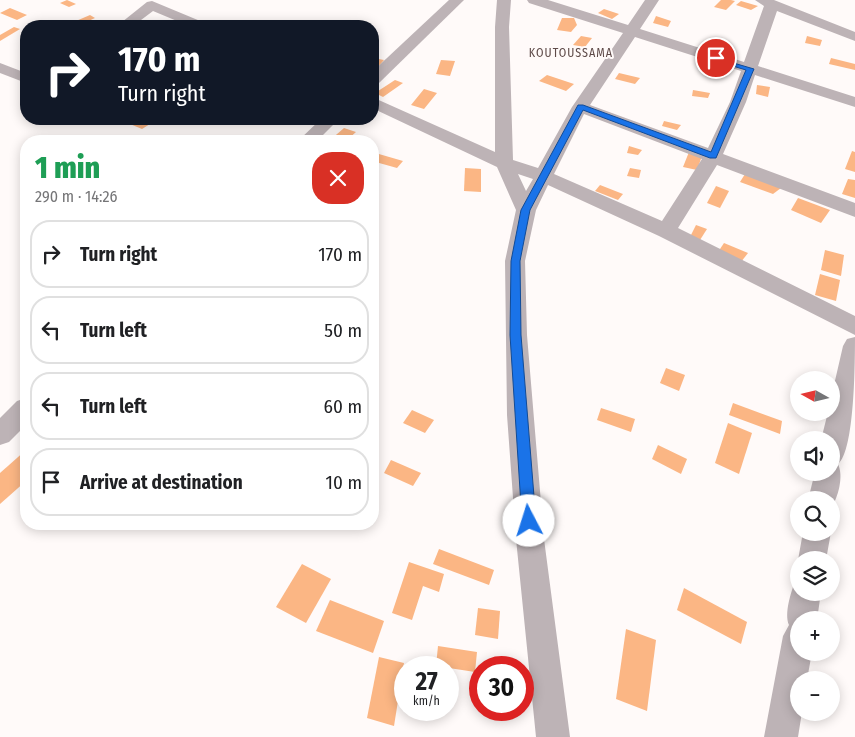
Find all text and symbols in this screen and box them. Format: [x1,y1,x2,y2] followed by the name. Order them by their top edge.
[695,37,737,79] pin
[118,38,201,80] text: 170 m
[35,40,100,105] icon: right
[702,44,730,72] icon: arrive
[529,46,613,60] district label: KOUTOUSSAMA
[118,80,206,107] text: Turn right
[35,150,100,186] text: 1 min
[312,152,364,204] button: close
[35,187,117,206] text: 290 m · 14:26
[37,240,65,268] icon: right
[80,243,157,266] text: Turn right
[318,243,362,266] text: 170 m
[37,316,65,344] icon: left
[80,319,147,342] text: Turn left
[324,319,362,342] text: 50 m
[790,371,840,421] north arrow
[790,371,840,721] map controls
[37,392,65,420] icon: left
[80,395,147,418] text: Turn left
[324,395,362,418] text: 60 m
[790,431,840,481] button: sound
[37,468,65,496] icon: arrive
[80,471,243,494] text: Arrive at destination
[326,471,362,494] text: 10 m
[790,491,840,541] button: search
[502,494,554,546] position arrow
[790,551,840,601] button: layers
[790,611,840,661] button: +
[469,656,534,721] speed limit sign: 30
[415,667,438,697] text: 27
[790,671,840,721] button: −
[413,694,440,708] text: km/h

